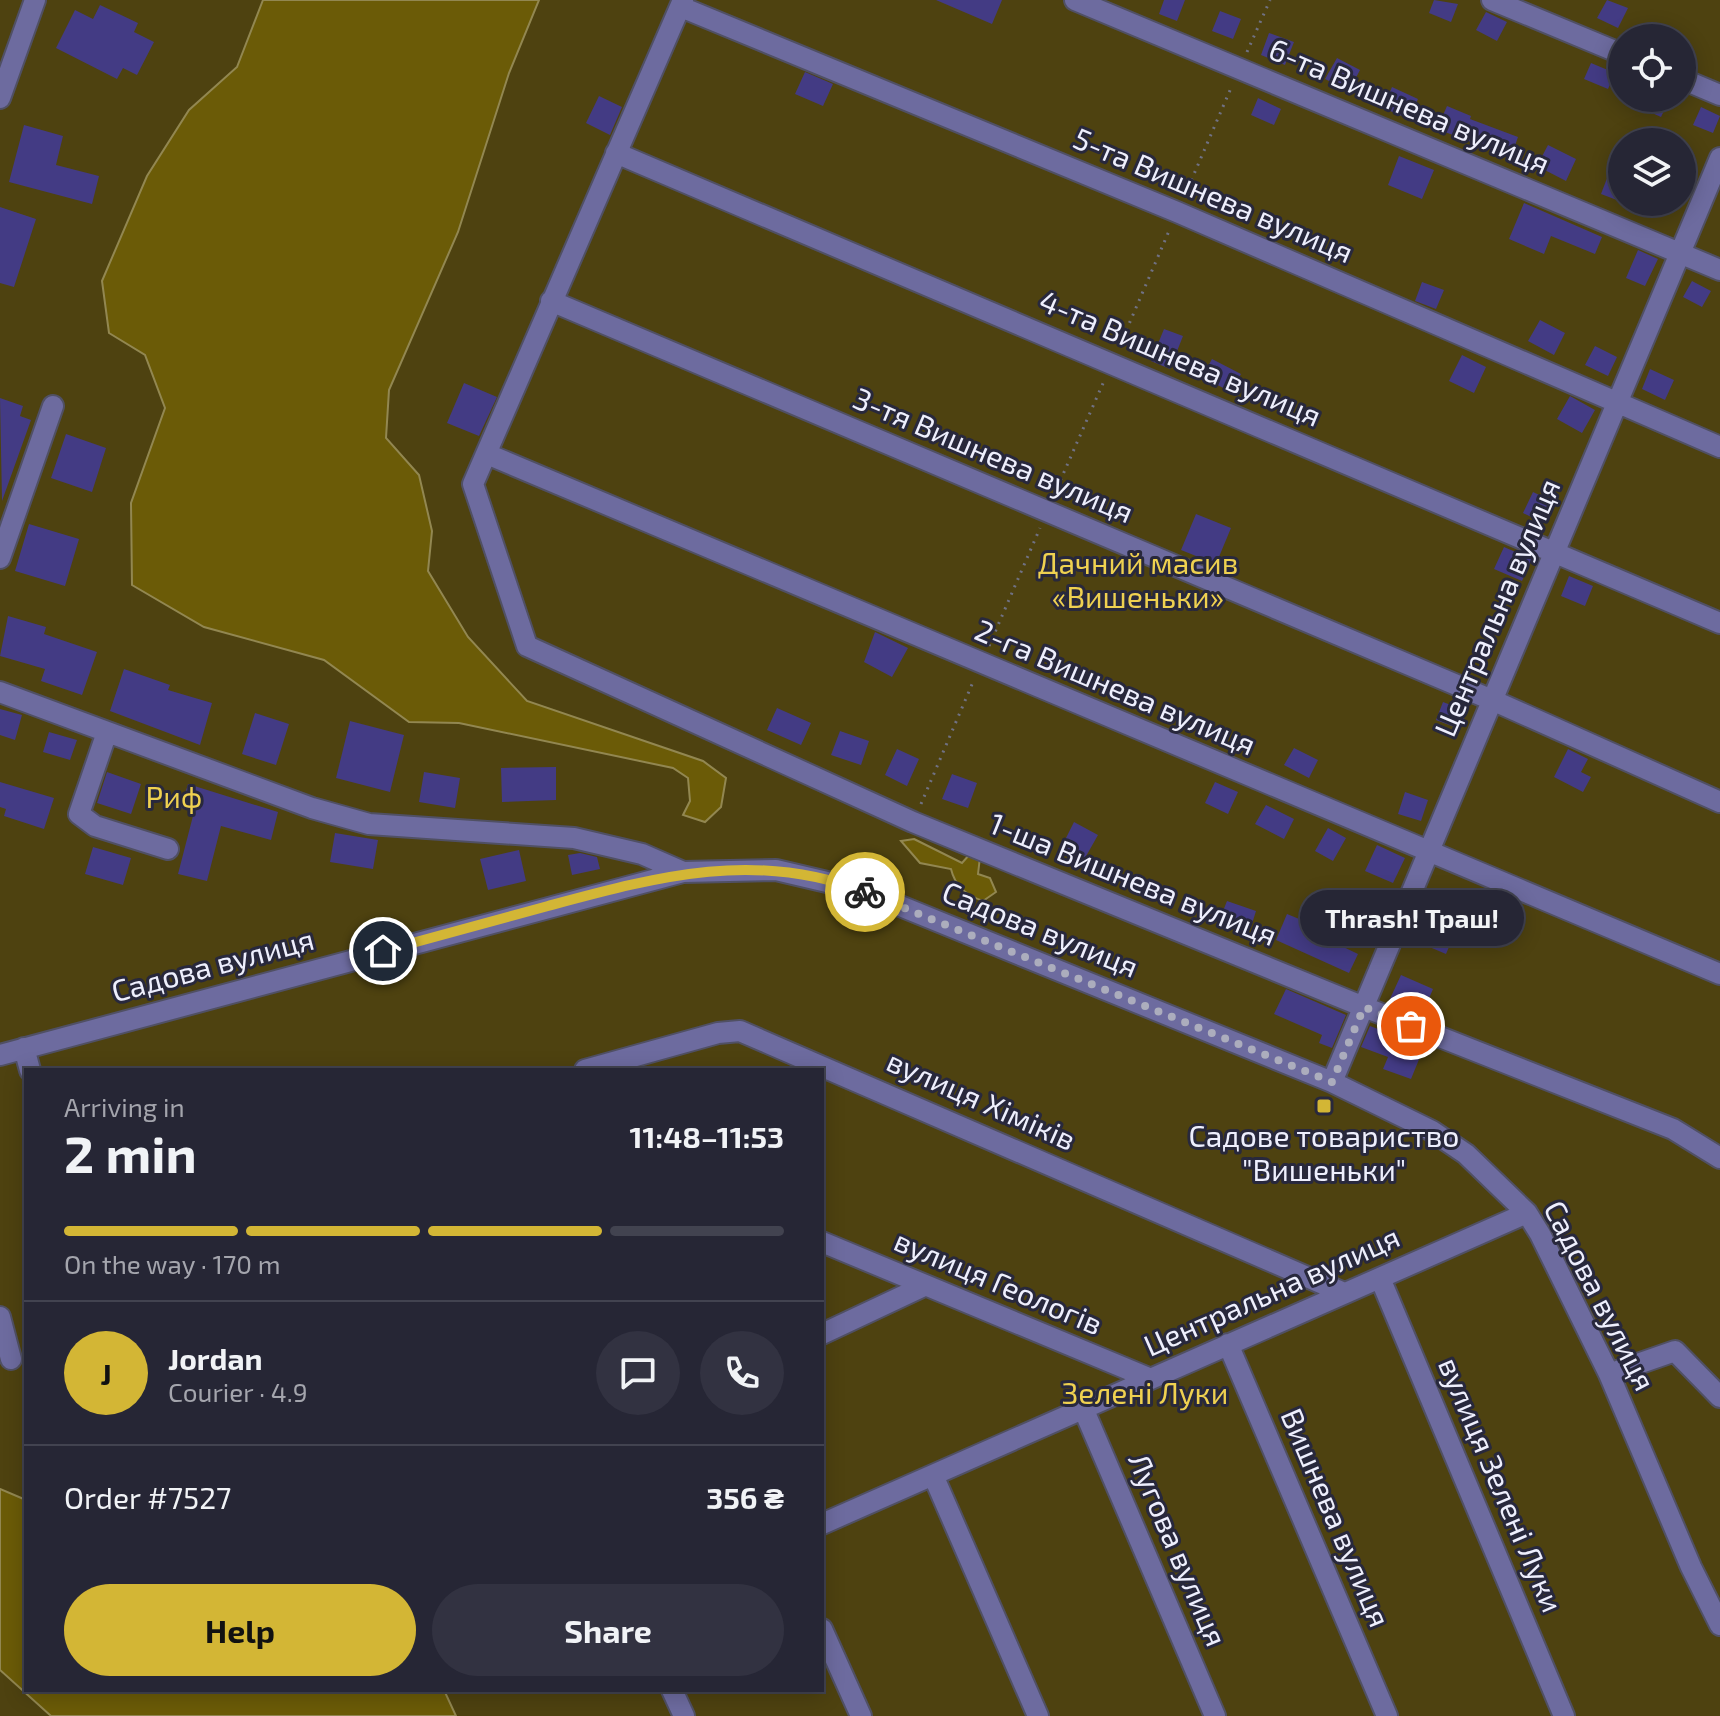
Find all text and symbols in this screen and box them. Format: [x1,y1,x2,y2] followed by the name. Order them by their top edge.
[1608,24,1696,216] map controls
[1608,24,1696,112] button: locate
[1264,30,1555,182] street label: 6-та Вишнева вулиця
[1068,119,1359,270] street label: 5-та Вишнева вулиця
[1608,128,1696,216] button: layers
[1034,281,1327,434] street label: 4-та Вишнева вулиця
[848,379,1139,530] street label: 3-тя Вишнева вулиця
[1426,473,1568,742] street label: Центральна вулиця
[1038,544,1238,614] park label: Дачний масив «Вишеньки»
[970,611,1262,763] street label: 2-га Вишнева вулиця
[146,778,202,814] park label: Риф
[984,804,1283,953] street label: 1-ша Вишнева вулиця
[825,852,905,932] courier
[843,870,887,914] icon: bike
[937,872,1144,985] street label: Садова вулиця
[1299,890,1523,946] callout: Thrash! Траш!
[1325,902,1499,933] text: Thrash! Траш!
[349,917,417,985] pin
[107,920,318,1009] street label: Садова вулиця
[361,929,405,973] icon: home
[1377,992,1445,1060] pin
[1389,1004,1433,1048] icon: bag
[881,1041,1082,1158] street label: вулиця Хіміків
[64,1091,185,1122] text: Arriving in
[1315,1097,1333,1115] marker: Садове товариство "Вишеньки"
[1189,1117,1459,1187] place label: Садове товариство "Вишеньки"
[630,1118,784,1154] text: 11:48–11:53
[64,1121,197,1183] text: 2 min
[1537,1194,1664,1396] street label: Садова вулиця
[1138,1218,1405,1364] street label: Центральна вулиця
[889,1221,1108,1342] street label: вулиця Геологів
[64,1248,281,1279] text: On the way · 170 m
[596,1331,680,1415] button: chat
[700,1331,784,1415] button: phone
[168,1340,263,1376] text: Jordan
[1431,1351,1572,1617] street label: вулиця Зелені Луки
[100,1355,112,1391] text: J
[1062,1374,1228,1411] park label: Зелені Луки
[168,1376,308,1407] text: Courier · 4.9
[1274,1403,1399,1632] street label: Вишнева вулиця
[1121,1447,1236,1651] street label: Лугова вулиця
[64,1479,231,1515] text: Order #7527
[706,1479,784,1515] text: 356 ₴
[64,1584,416,1676] button: Help
[432,1584,784,1676] button: Share

